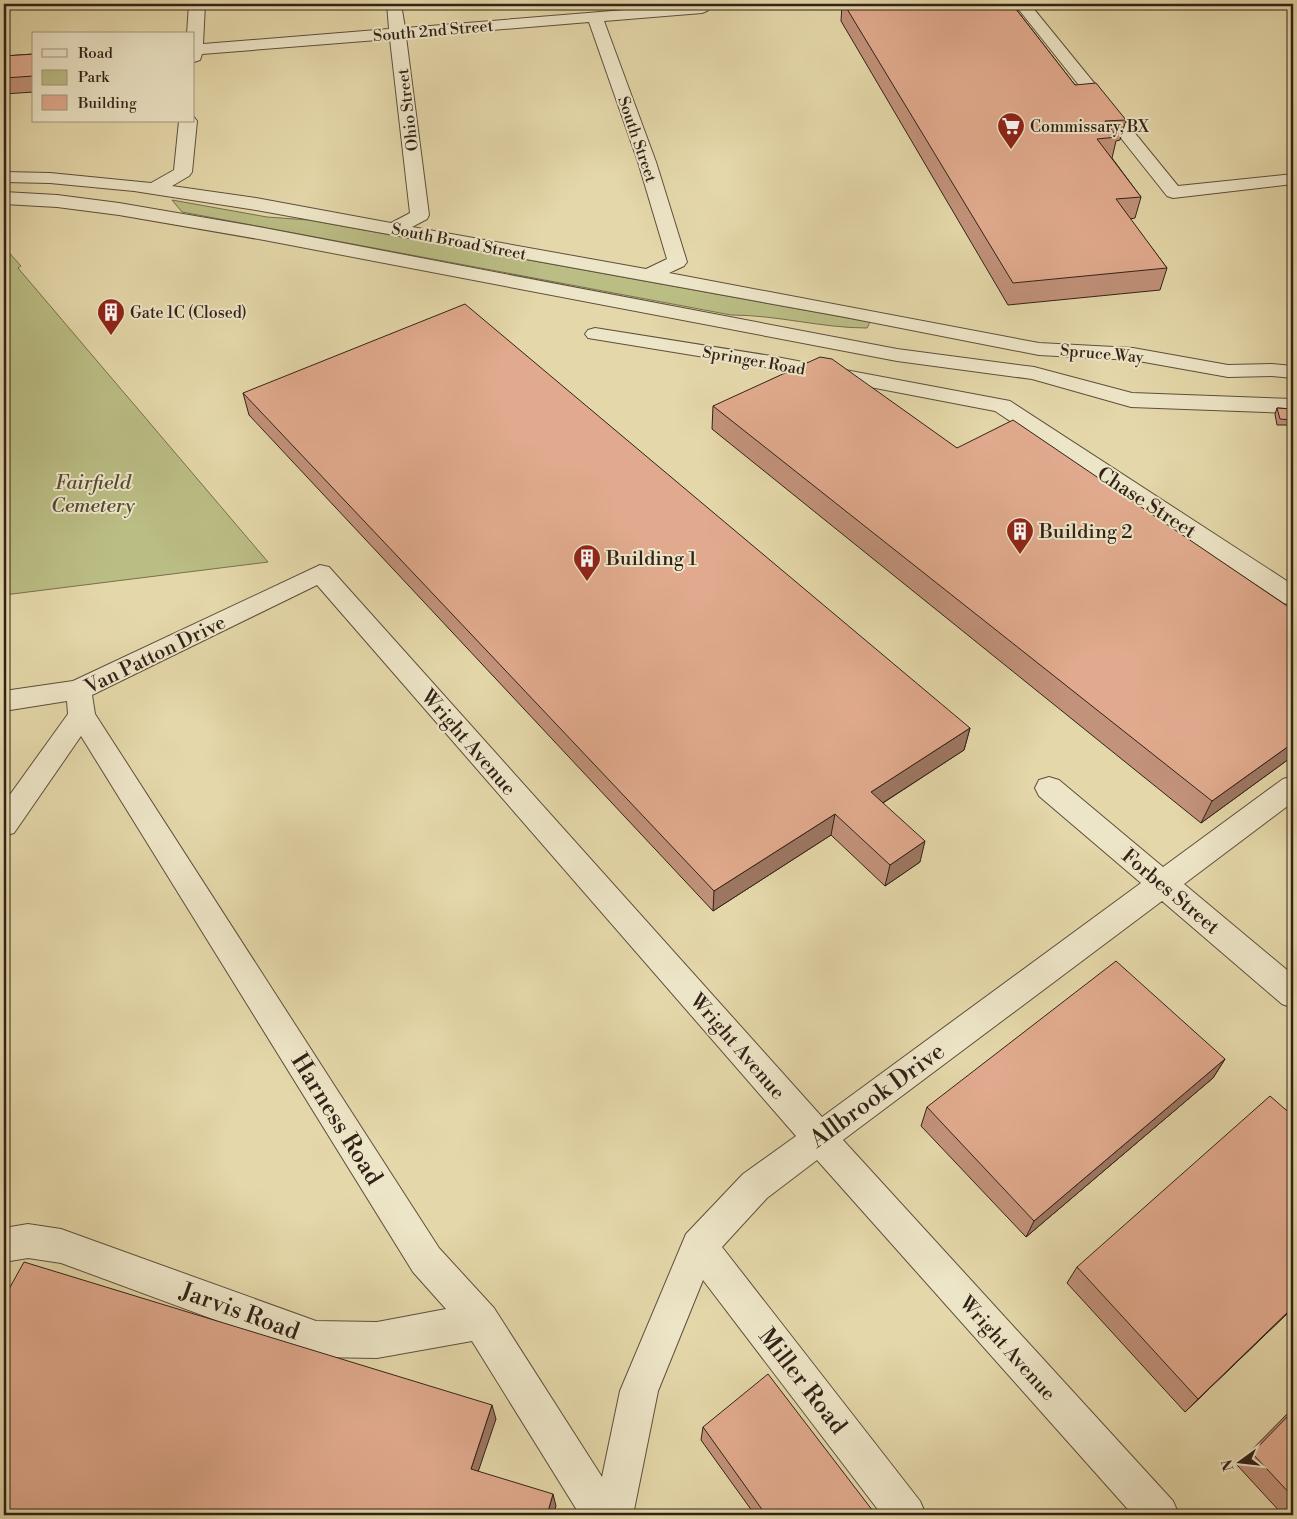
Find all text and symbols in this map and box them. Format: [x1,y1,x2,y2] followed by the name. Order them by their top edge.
[372,16,494,46] street label: South 2nd Street
[32,32,195,122] legend
[78,44,113,63] text: Road
[393,67,423,152] street label: Ohio Street
[78,68,110,87] text: Park
[77,94,137,113] text: Building
[613,94,661,185] street label: South Street
[996,111,1026,150] supermarket icon: Commissary, BX
[1030,117,1150,137] place label: Commissary, BX
[390,219,528,265] street label: South Broad Street
[96,297,126,336] building icon: Gate 1C (Closed)
[130,303,247,323] place label: Gate 1C (Closed)
[1059,340,1145,368] street label: Spruce Way
[701,342,807,380] street label: Springer Road
[1092,462,1200,545] street label: Chase Street
[51,471,135,519] park label: Fairfield Cemetery
[1005,516,1035,555] building icon: Building 2
[1038,520,1133,545] place label: Building 2
[572,543,602,582] building icon: Building 1
[605,547,697,572] place label: Building 1
[80,610,230,701] street label: Van Patton Drive
[414,684,521,801] street label: Wright Avenue
[1116,844,1224,940] street label: Forbes Street
[683,988,790,1105] street label: Wright Avenue
[803,1037,951,1156] street label: Allbrook Drive
[284,1048,389,1191] street label: Harness Road
[175,1276,304,1347] street label: Jarvis Road
[953,1291,1060,1407] street label: Wright Avenue
[751,1323,853,1441] street label: Miller Road
[1214,1436,1264,1486] north arrow
[1218,1457,1239,1473] text: N

